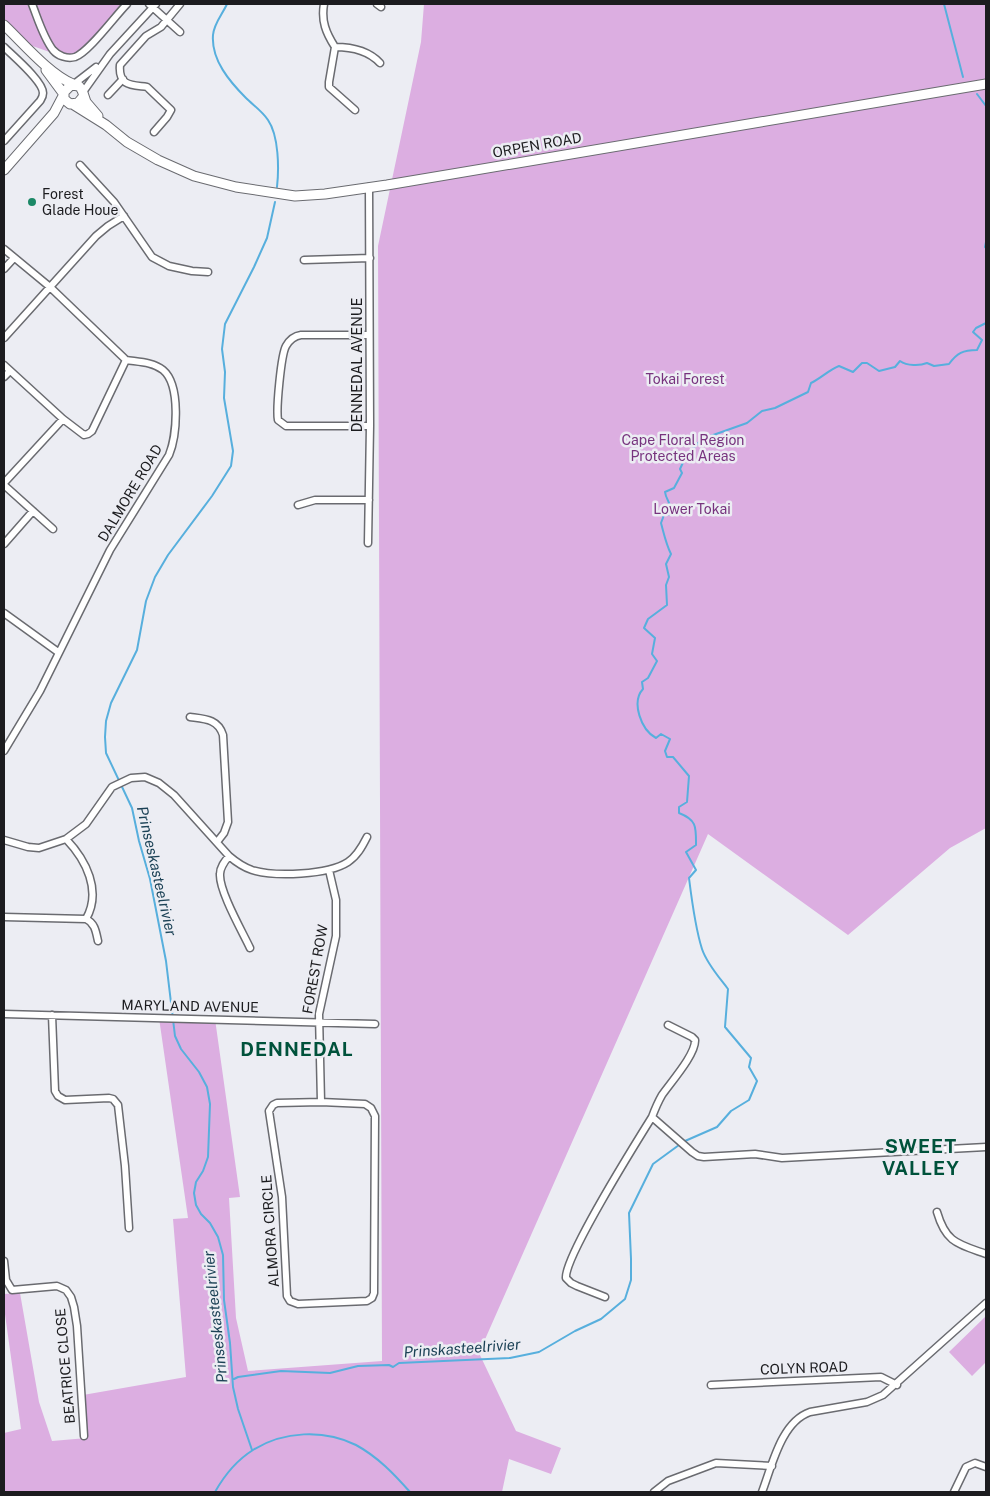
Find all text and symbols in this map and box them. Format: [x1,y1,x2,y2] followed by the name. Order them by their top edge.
[491,129,583,161] street label: ORPEN ROAD
[42,186,118,218] place label: Forest Glade Houe
[26,196,38,208] marker: Forest Glade Houe
[349,298,365,432] street label: DENNEDAL AVENUE
[645,371,725,387] park label: Tokai Forest
[622,432,744,464] park label: Cape Floral Region Protected Areas
[95,442,165,544] street label: DALMORE ROAD
[653,501,731,517] park label: Lower Tokai
[134,804,180,938] water label: Prinseskasteelrivier
[299,922,331,1015] street label: FOREST ROW
[121,997,259,1015] street label: MARYLAND AVENUE
[240,1038,354,1060] district label: DENNEDAL
[882,1135,960,1179] district label: SWEET VALLEY
[258,1174,282,1288] street label: ALMORA CIRCLE
[200,1250,230,1384] water label: Prinseskasteelrivier
[52,1308,78,1424] street label: BEATRICE CLOSE
[403,1335,521,1361] water label: Prinskasteelrivier
[760,1358,848,1378] street label: COLYN ROAD

